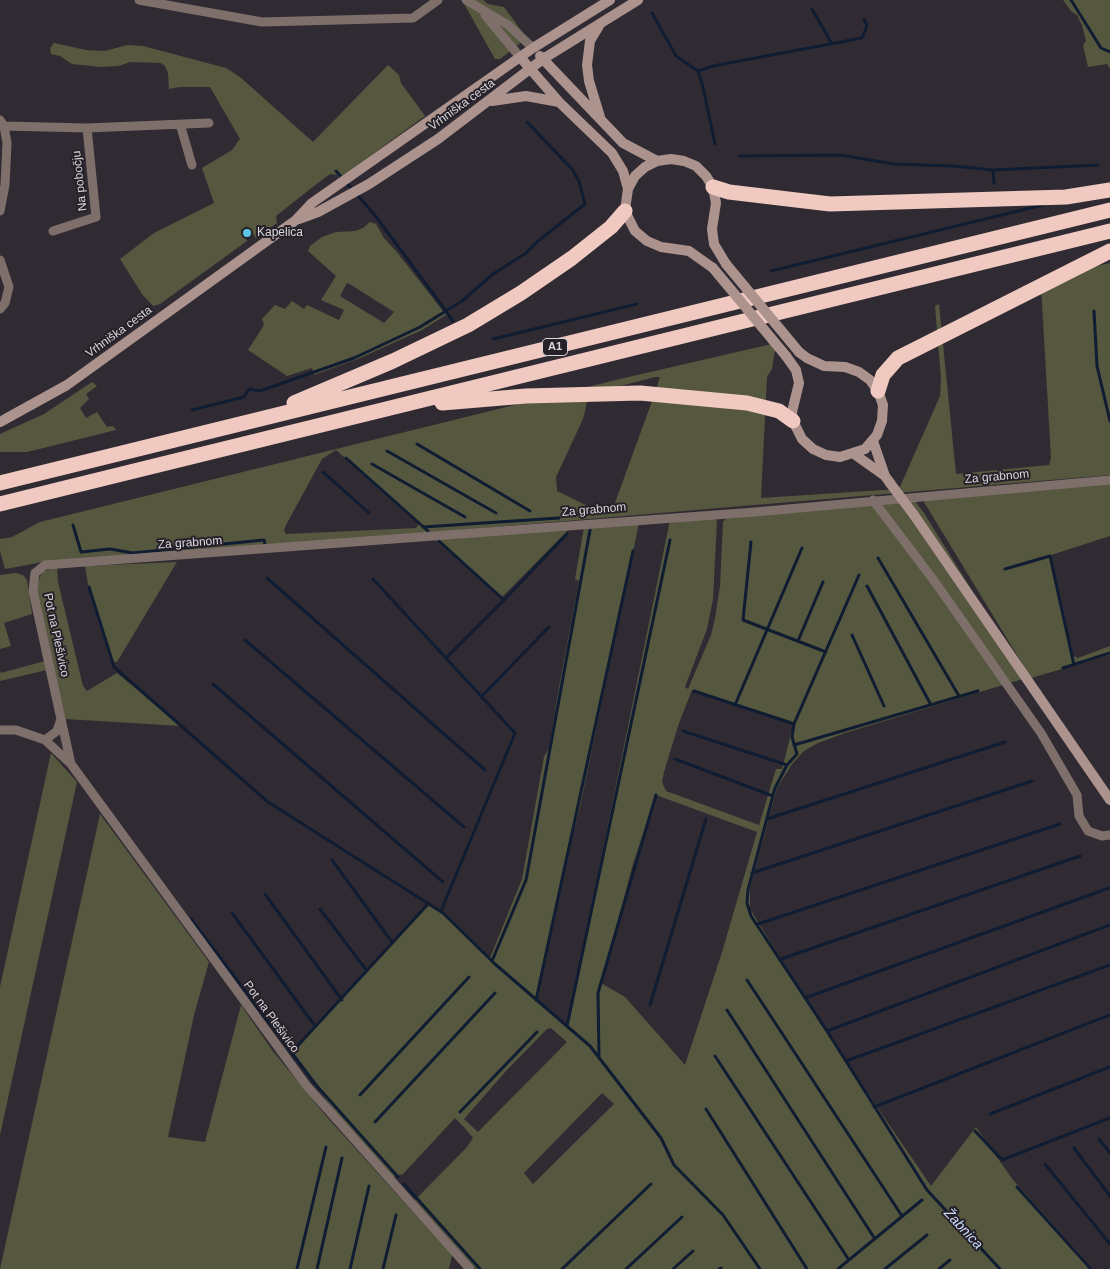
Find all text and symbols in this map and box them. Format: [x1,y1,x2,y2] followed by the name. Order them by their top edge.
[426,76,498,134] street label: Vrhniška cesta
[70,150,90,212] street label: Na pobočju
[257,226,303,240] place label: Kapelica
[241,227,253,239] marker: Kapelica
[83,303,155,361] street label: Vrhniška cesta
[542,338,568,356] road number: A1
[964,467,1030,487] street label: Za grabnom
[561,500,627,520] street label: Za grabnom
[157,534,223,552] street label: Za grabnom
[40,592,72,678] street label: Pot na Plešivico
[240,978,302,1056] street label: Pot na Plešivico
[940,1205,986,1253] water label: Žabnica

